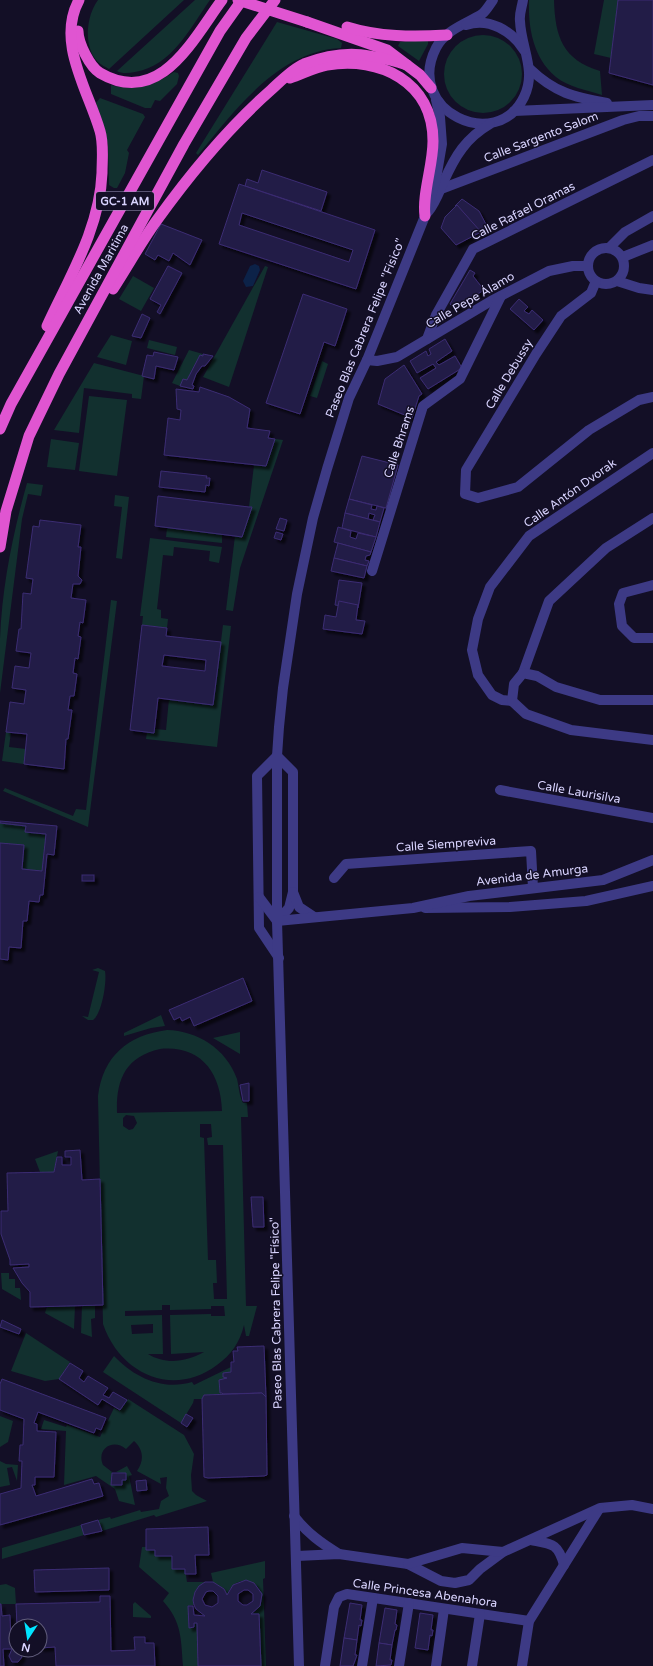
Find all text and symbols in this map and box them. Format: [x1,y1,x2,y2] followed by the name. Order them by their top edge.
[482,109,600,165] street label: Calle Sargento Salom
[469,179,577,243] street label: Calle Rafael Oramas
[96,192,154,210] road number: GC-1 AM
[70,222,132,316] street label: Avenida Maritima
[323,236,407,420] street label: Paseo Blas Cabrera Felipe "Físico"
[423,269,517,331] street label: Calle Pepe Álamo
[483,336,536,412] street label: Calle Debussy
[381,404,417,480] street label: Calle Bhrams
[521,456,619,530] street label: Calle Antón Dvorak
[536,778,622,806] street label: Calle Laurisilva
[396,834,496,854] street label: Calle Siempreviva
[475,861,589,889] street label: Avenida de Amurga
[267,1217,285,1409] street label: Paseo Blas Cabrera Felipe "Físico"
[352,1576,498,1610] street label: Calle Princesa Abenahora
[8,1618,48,1658] north arrow
[20,1640,32,1655] text: N

